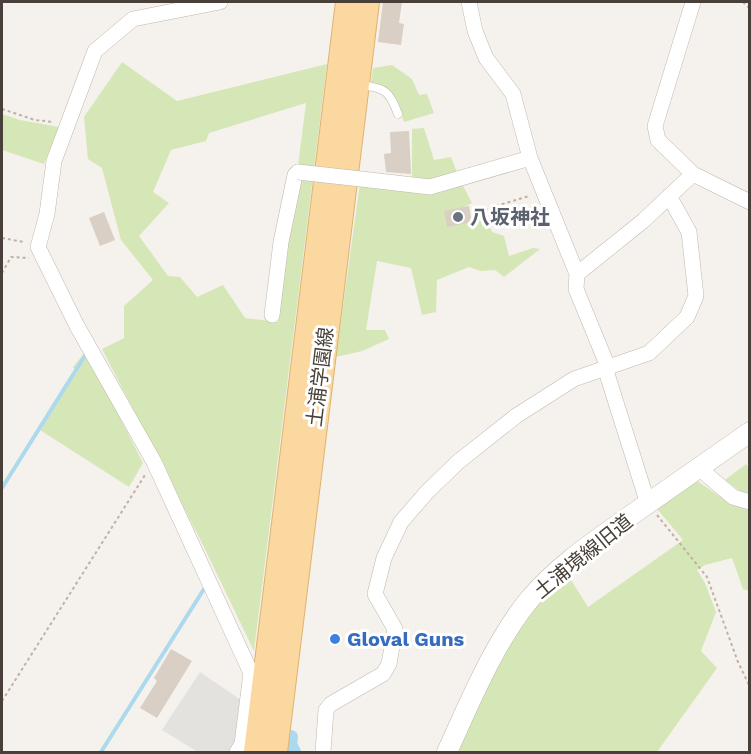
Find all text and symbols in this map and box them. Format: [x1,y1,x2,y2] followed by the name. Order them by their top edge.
[470,205,550,229] place label: 八坂神社
[451,210,465,224] marker: 八坂神社
[302,326,338,428] street label: 土浦学園線
[529,509,637,603] street label: 土浦境線旧道
[347,627,465,651] place label: Gloval Guns
[328,632,342,646] marker: Gloval Guns

